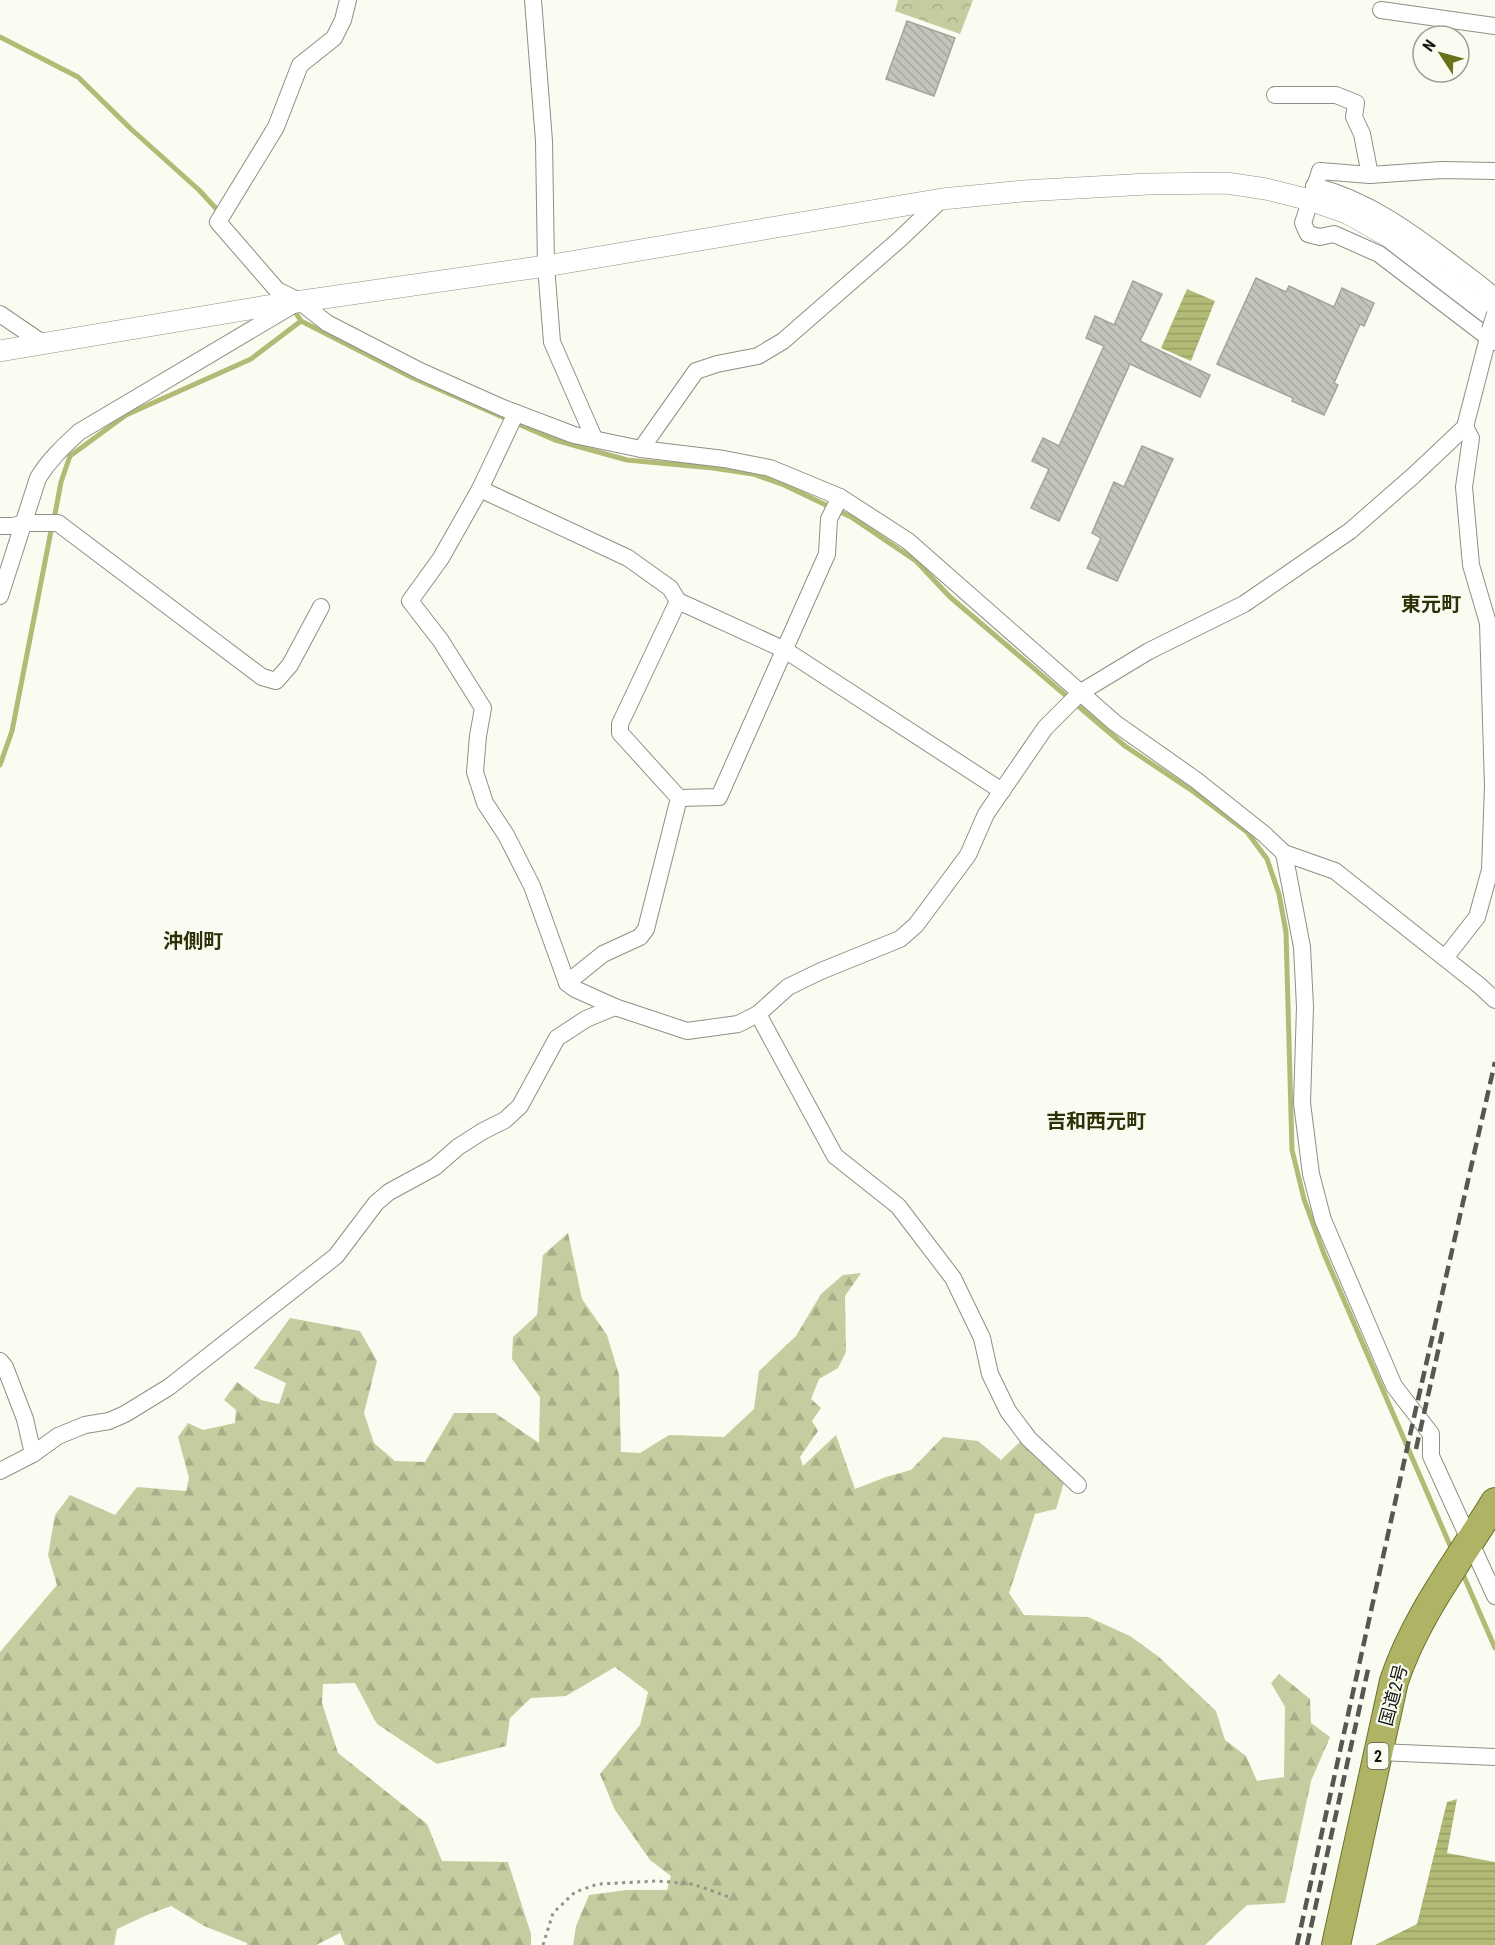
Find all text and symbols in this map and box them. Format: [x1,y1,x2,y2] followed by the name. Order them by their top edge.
[1411,24,1471,84] north arrow
[1419,36,1440,55] text: N
[1401,592,1461,616] district label: 東元町
[163,929,223,953] district label: 沖側町
[1046,1109,1146,1133] district label: 吉和西元町
[1375,1662,1411,1728] street label: 国道2号
[1368,1743,1388,1769] road number: 2

